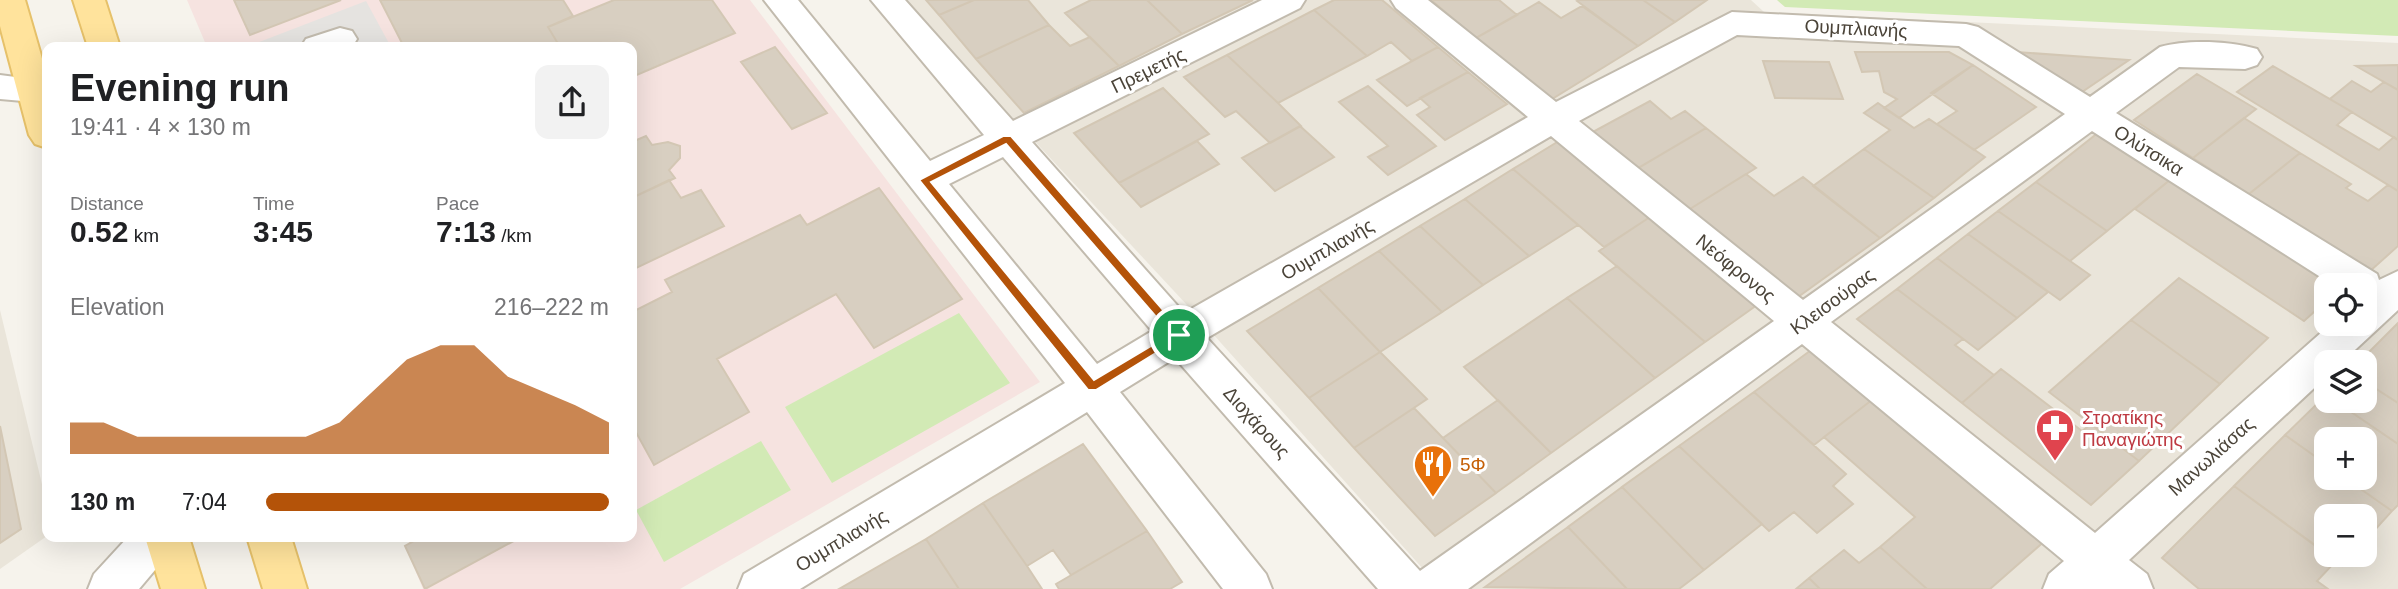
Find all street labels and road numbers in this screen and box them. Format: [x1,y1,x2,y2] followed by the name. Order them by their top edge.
[1804,15,1908,42] street label: Ουμπλιανής
[1108,44,1189,97] street label: Πρεμετής
[2110,121,2187,180] street label: Ολύτσικα
[1277,215,1377,284] street label: Ουμπλιανής
[1692,230,1779,307] street label: Νεόφρονος
[1786,264,1878,339] street label: Κλεισούρας
[1219,382,1294,462] street label: Διοχάρους
[2164,413,2258,500] street label: Μανωλιάσας
[792,505,891,576] street label: Ουμπλιανής

